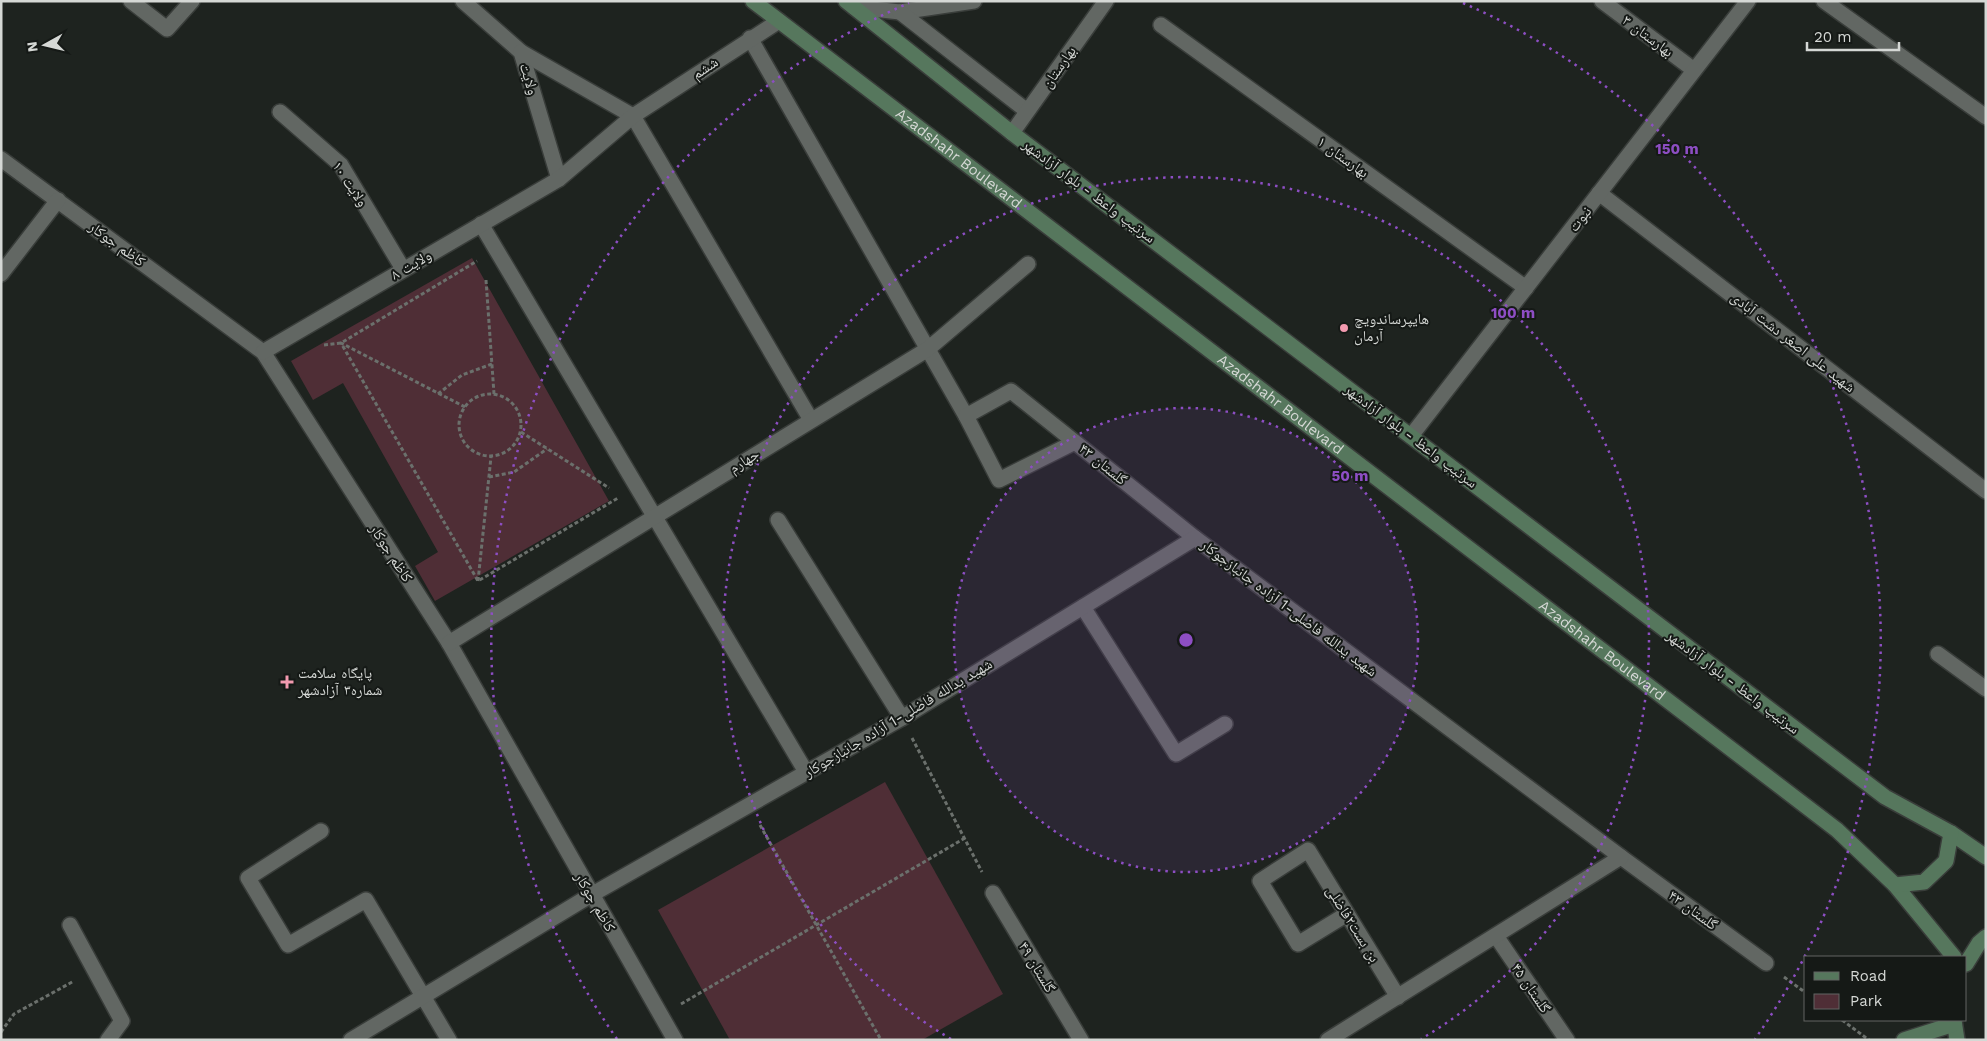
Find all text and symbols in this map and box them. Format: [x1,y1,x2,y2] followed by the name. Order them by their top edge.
[1618,11,1677,62] street label: بهارستان ۳
[20,20,70,70] north arrow
[1807,20,1900,52] scale bar
[1814,28,1852,46] text: 20 m
[23,41,41,53] text: N
[1038,42,1081,92] street label: بهارستان
[688,53,722,84] street label: ششم
[516,61,542,97] street label: ولایت
[892,104,1025,212] street label: Azadshahr Boulevard
[1313,132,1372,182] street label: بهارستان ۱
[1018,135,1159,247] street label: سرتیپ واعظ - بلوار آزادشهر
[1655,140,1699,158] text: 150 m
[328,158,372,210] street label: ولایت ۱۰
[1565,203,1595,235] street label: نبوت
[84,217,149,271] street label: کاظم جوکار
[387,246,435,284] street label: ولایت ۸
[1727,288,1859,397] street label: شهید علی اصغر دشت آبادی
[1491,304,1535,322] text: 100 m
[1354,310,1429,346] place label: هایپرساندویچ آرمان
[1338,322,1350,334] marker: هایپرساندویچ آرمان
[1214,350,1347,458] street label: Azadshahr Boulevard
[1340,380,1481,492] street label: سرتیپ واعظ - بلوار آزادشهر
[1075,439,1131,490] street label: گلستان ۴۳
[726,445,763,478] street label: جهارم
[1332,467,1368,485] text: 50 m
[364,520,416,586] street label: کاظم جوکار
[1196,535,1381,681] street label: شهید یدالله فاضلی-1 آزاده جانبازجوکار
[1535,596,1669,704] street label: Azadshahr Boulevard
[1662,626,1803,738] street label: سرتیپ واعظ - بلوار آزادشهر
[1177,631,1195,649] centre of rings
[800,654,996,783] street label: شهید یدالله فاضلی-1 آزاده جانبازجوکار
[297,664,383,699] place label: پایگاه سلامت شماره۳ آزادشهر
[280,675,294,689] marker: پایگاه سلامت شماره۳ آزادشهر
[570,868,619,935] street label: کاظم جوکار
[1321,882,1384,966] street label: بن بست۲فاضلی
[1664,886,1721,935] street label: گلستان ۴۳
[1014,938,1059,997] street label: گلستان ۴۹
[1804,956,1967,1021] legend
[1507,960,1554,1017] street label: گلستان ۴۵
[1850,967,1887,985] text: Road
[1850,992,1883,1010] text: Park

